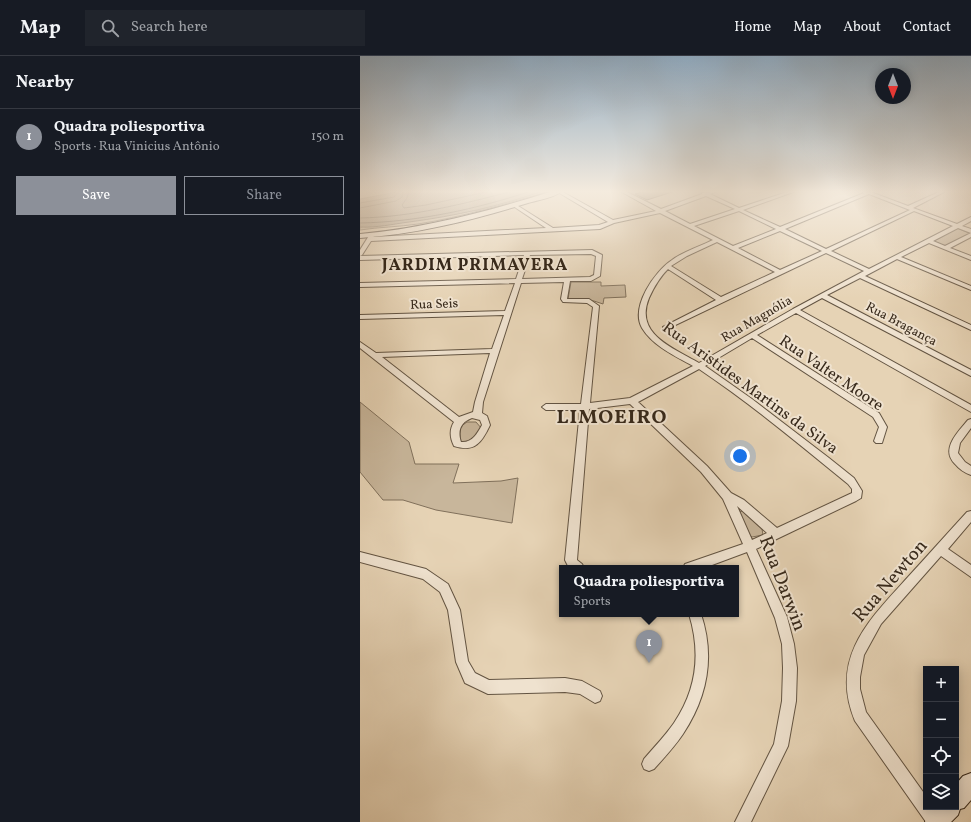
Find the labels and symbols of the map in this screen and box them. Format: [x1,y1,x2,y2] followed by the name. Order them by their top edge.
[875,68,911,104] north arrow
[381,254,568,277] district label: JARDIM PRIMAVERA
[718,292,796,347] street label: Rua Magnólia
[410,295,459,315] street label: Rua Seis
[862,298,940,351] street label: Rua Bragança
[657,317,842,460] street label: Rua Aristides Martins da Silva
[774,330,888,417] street label: Rua Valter Moore
[557,404,667,432] district label: LIMOEIRO
[730,446,750,466] your location
[752,532,812,635] street label: Rua Darwin
[847,534,934,629] street label: Rua Newton
[636,630,662,663] pin: 1

